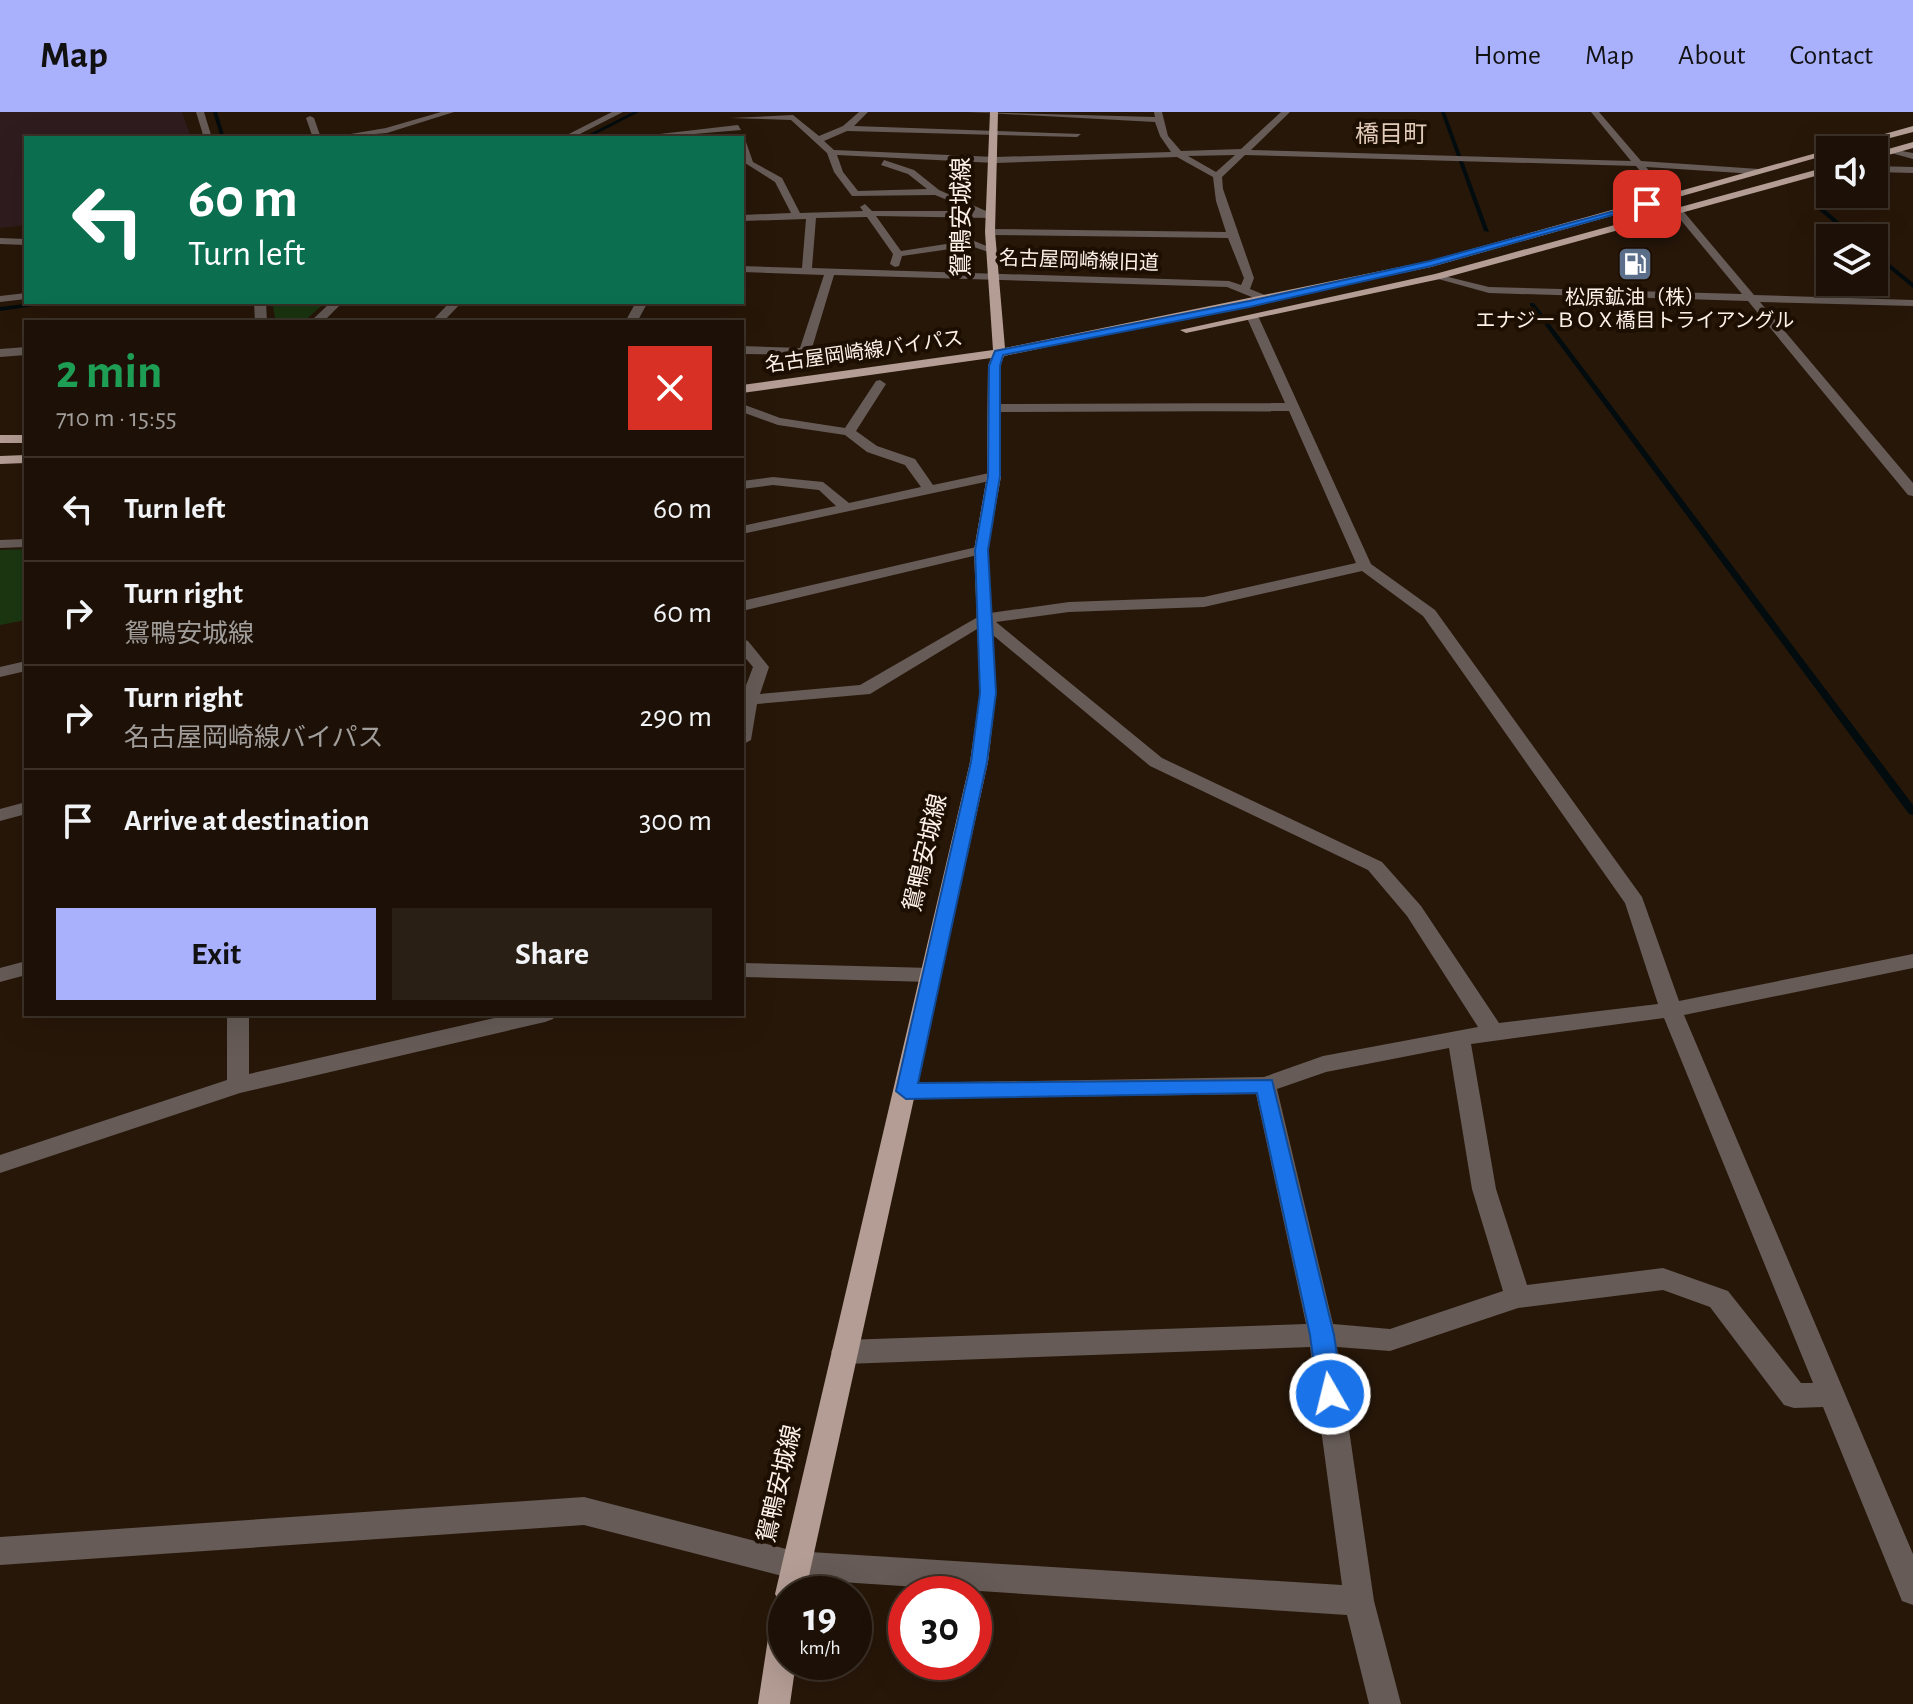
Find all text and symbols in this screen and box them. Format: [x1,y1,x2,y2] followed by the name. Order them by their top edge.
[40,37,108,75] text: Map
[1474,42,1541,70] text: Home
[1585,42,1634,70] text: Map
[1678,42,1746,70] text: About
[1790,42,1873,70] text: Contact
[1355,121,1427,147] district label: 橋目町
[1816,136,1888,296] map controls
[1816,136,1888,208] button: sound
[948,157,974,277] street label: 鴛鴨安城線
[56,168,160,272] icon: left
[1613,170,1681,238] pin
[188,171,298,227] text: 60 m
[1625,182,1669,226] icon: arrive
[1816,224,1888,296] button: layers
[188,236,305,272] text: Turn left
[1616,245,1654,283] fuel station icon: 松原鉱油（株） エナジーＢＯＸ橋目トライアングル
[999,246,1159,274] street label: 名古屋岡崎線旧道
[1475,286,1795,331] place label: 松原鉱油（株） エナジーＢＯＸ橋目トライアングル
[763,326,964,376] street label: 名古屋岡崎線バイパス
[628,346,712,430] button: close
[56,349,163,397] text: 2 min
[56,405,177,431] text: 710 m · 15:55
[56,487,100,531] icon: left
[124,494,225,524] text: Turn left
[653,494,712,524] text: 60 m
[124,579,243,609] text: Turn right
[56,591,100,635] icon: right
[653,598,712,628] text: 60 m
[124,621,254,647] text: 鴛鴨安城線
[124,683,243,713] text: Turn right
[56,695,100,739] icon: right
[639,702,712,732] text: 290 m
[124,725,383,751] text: 名古屋岡崎線バイパス
[899,791,951,914] street label: 鴛鴨安城線
[56,799,100,843] icon: arrive
[124,806,370,836] text: Arrive at destination
[639,806,712,836] text: 300 m
[56,908,376,1000] button: Exit
[392,908,712,1000] button: Share
[1288,1352,1372,1436] position arrow
[753,1422,805,1545] street label: 鴛鴨安城線
[888,1576,992,1680] speed limit sign: 30
[803,1598,837,1638] text: 19
[799,1638,841,1658] text: km/h

